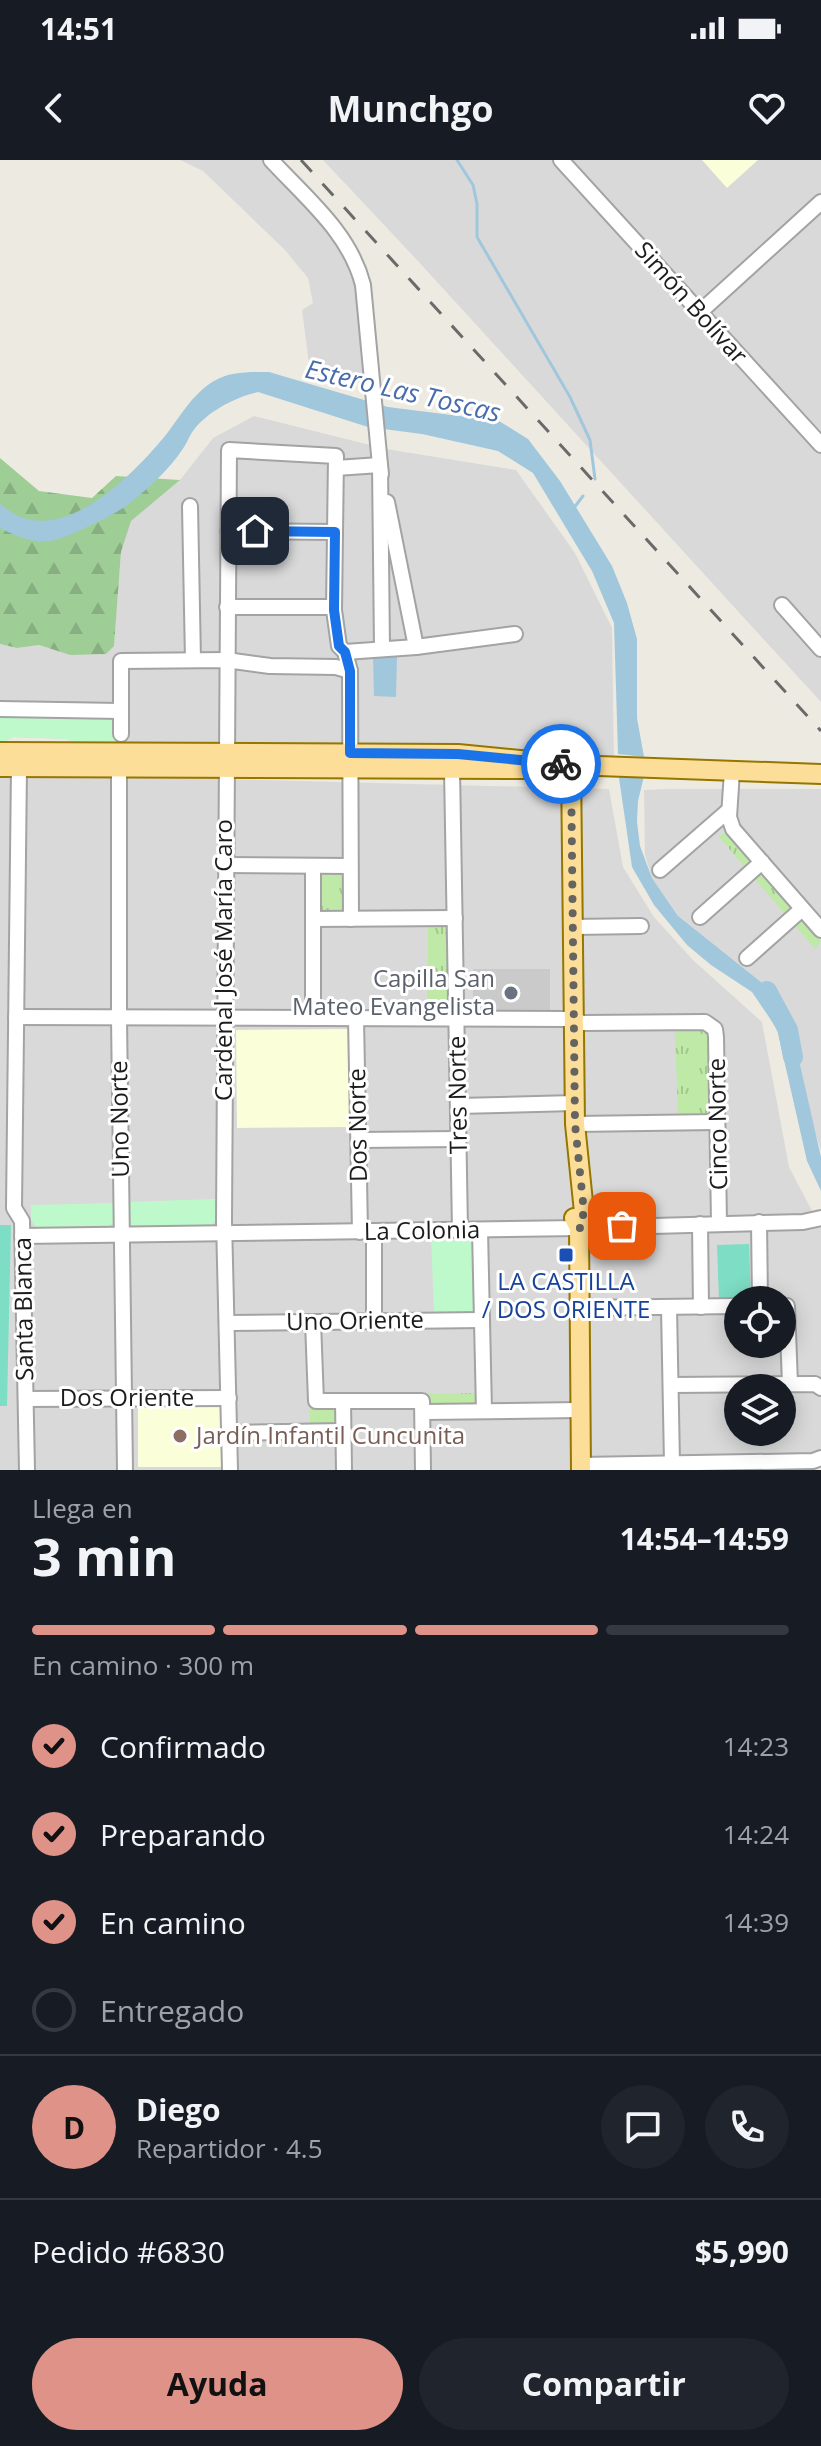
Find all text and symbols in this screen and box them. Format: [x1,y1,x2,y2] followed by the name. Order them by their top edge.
[40,8,117,49] text: 14:51
[327,84,494,133] text: Munchgo
[32,86,76,130] icon: back
[745,86,789,130] icon: heart
[628,234,756,370] street label: Simón Bolívar
[302,350,504,430] water label: Estero Las Toscas
[221,497,289,565] pin
[233,509,277,553] icon: home
[521,724,601,804] courier
[539,742,583,786] icon: bike
[206,819,239,1101] street label: Cardenal José María Caro
[292,961,495,1022] place label: Capilla San Mateo Evangelista
[502,984,520,1002] marker: Capilla San Mateo Evangelista
[439,1035,474,1155] street label: Tres Norte
[699,1058,734,1191] street label: Cinco Norte
[101,1060,136,1178] street label: Uno Norte
[339,1068,374,1182] street label: Dos Norte
[588,1192,656,1260] pin
[600,1204,644,1248] icon: bag
[364,1212,480,1247] street label: La Colonia
[5,1237,40,1381] street label: Santa Blanca
[557,1246,575,1264] marker: LA CASTILLA / DOS ORIENTE
[482,1264,650,1325] place label: LA CASTILLA / DOS ORIENTE
[724,1286,796,1446] map controls
[724,1286,796,1358] button: locate
[286,1302,424,1337] street label: Uno Oriente
[724,1374,796,1446] button: layers
[60,1380,194,1413] street label: Dos Oriente
[194,1418,465,1451] place label: Jardín Infantil Cuncunita
[171,1427,189,1445] marker: Jardín Infantil Cuncunita
[32,1490,133,1526] text: Llega en
[620,1518,789,1559] text: 14:54–14:59
[32,1520,176,1591] text: 3 min
[32,1647,254,1683] text: En camino · 300 m
[32,1724,76,1768] icon: check
[100,1726,266,1767] text: Confirmado
[723,1728,789,1764] text: 14:23
[32,1812,76,1856] icon: check
[100,1814,266,1855] text: Preparando
[723,1816,789,1852] text: 14:24
[32,1900,76,1944] icon: check
[100,1902,246,1943] text: En camino
[723,1904,789,1940] text: 14:39
[100,1990,244,2031] text: Entregado
[601,2085,685,2169] button: chat
[705,2085,789,2169] button: phone
[136,2089,221,2130] text: Diego
[63,2107,85,2148] text: D
[136,2130,323,2166] text: Repartidor · 4.5
[32,2231,225,2272] text: Pedido #6830
[695,2231,789,2272] text: $5,990
[32,2338,403,2430] button: Ayuda
[419,2338,789,2430] button: Compartir

